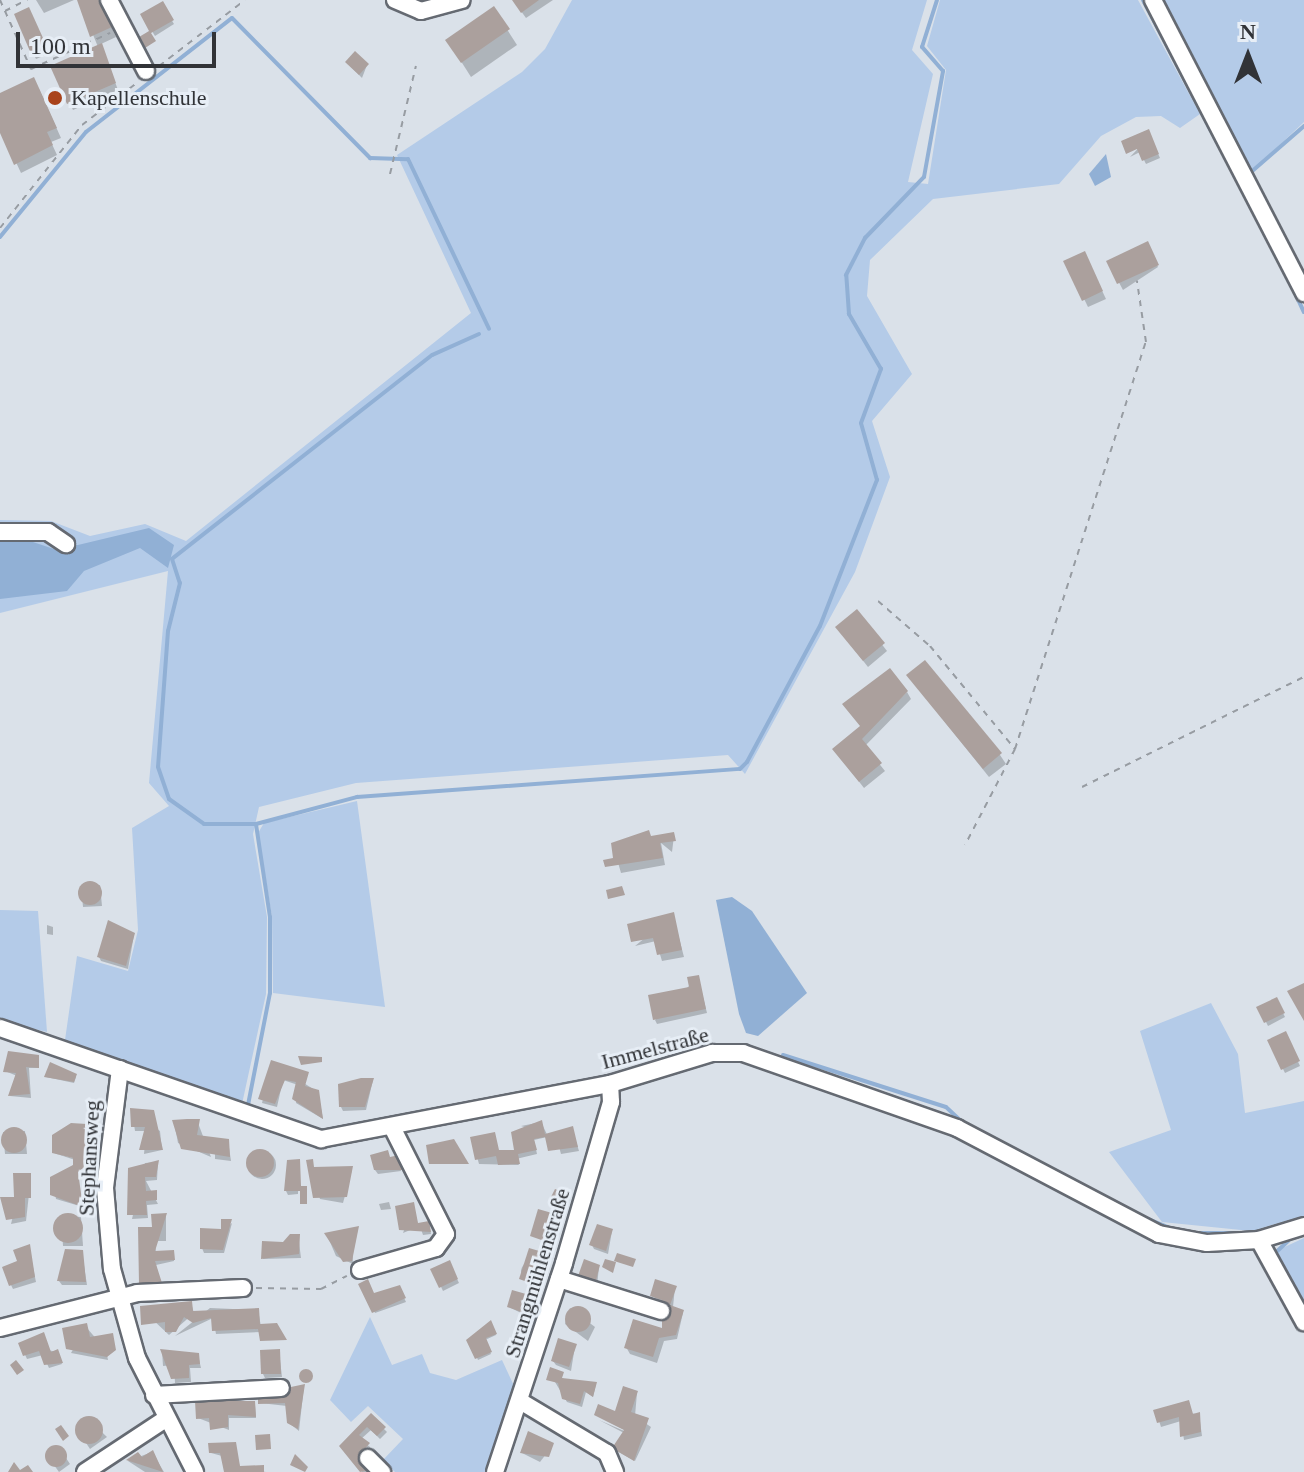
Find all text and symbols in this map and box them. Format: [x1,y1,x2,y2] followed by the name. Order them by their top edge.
[20,16,220,66] scale bar
[1208,16,1288,96] north arrow
[1240,19,1256,44] text: N
[30,33,91,59] text: 100 m
[71,85,207,111] place label: Kapellenschule
[46,89,64,107] marker: Kapellenschule
[598,1021,712,1075] street label: Immelstraße
[73,1099,105,1217] street label: Stephansweg
[499,1185,575,1361] street label: Strangmühlenstraße

